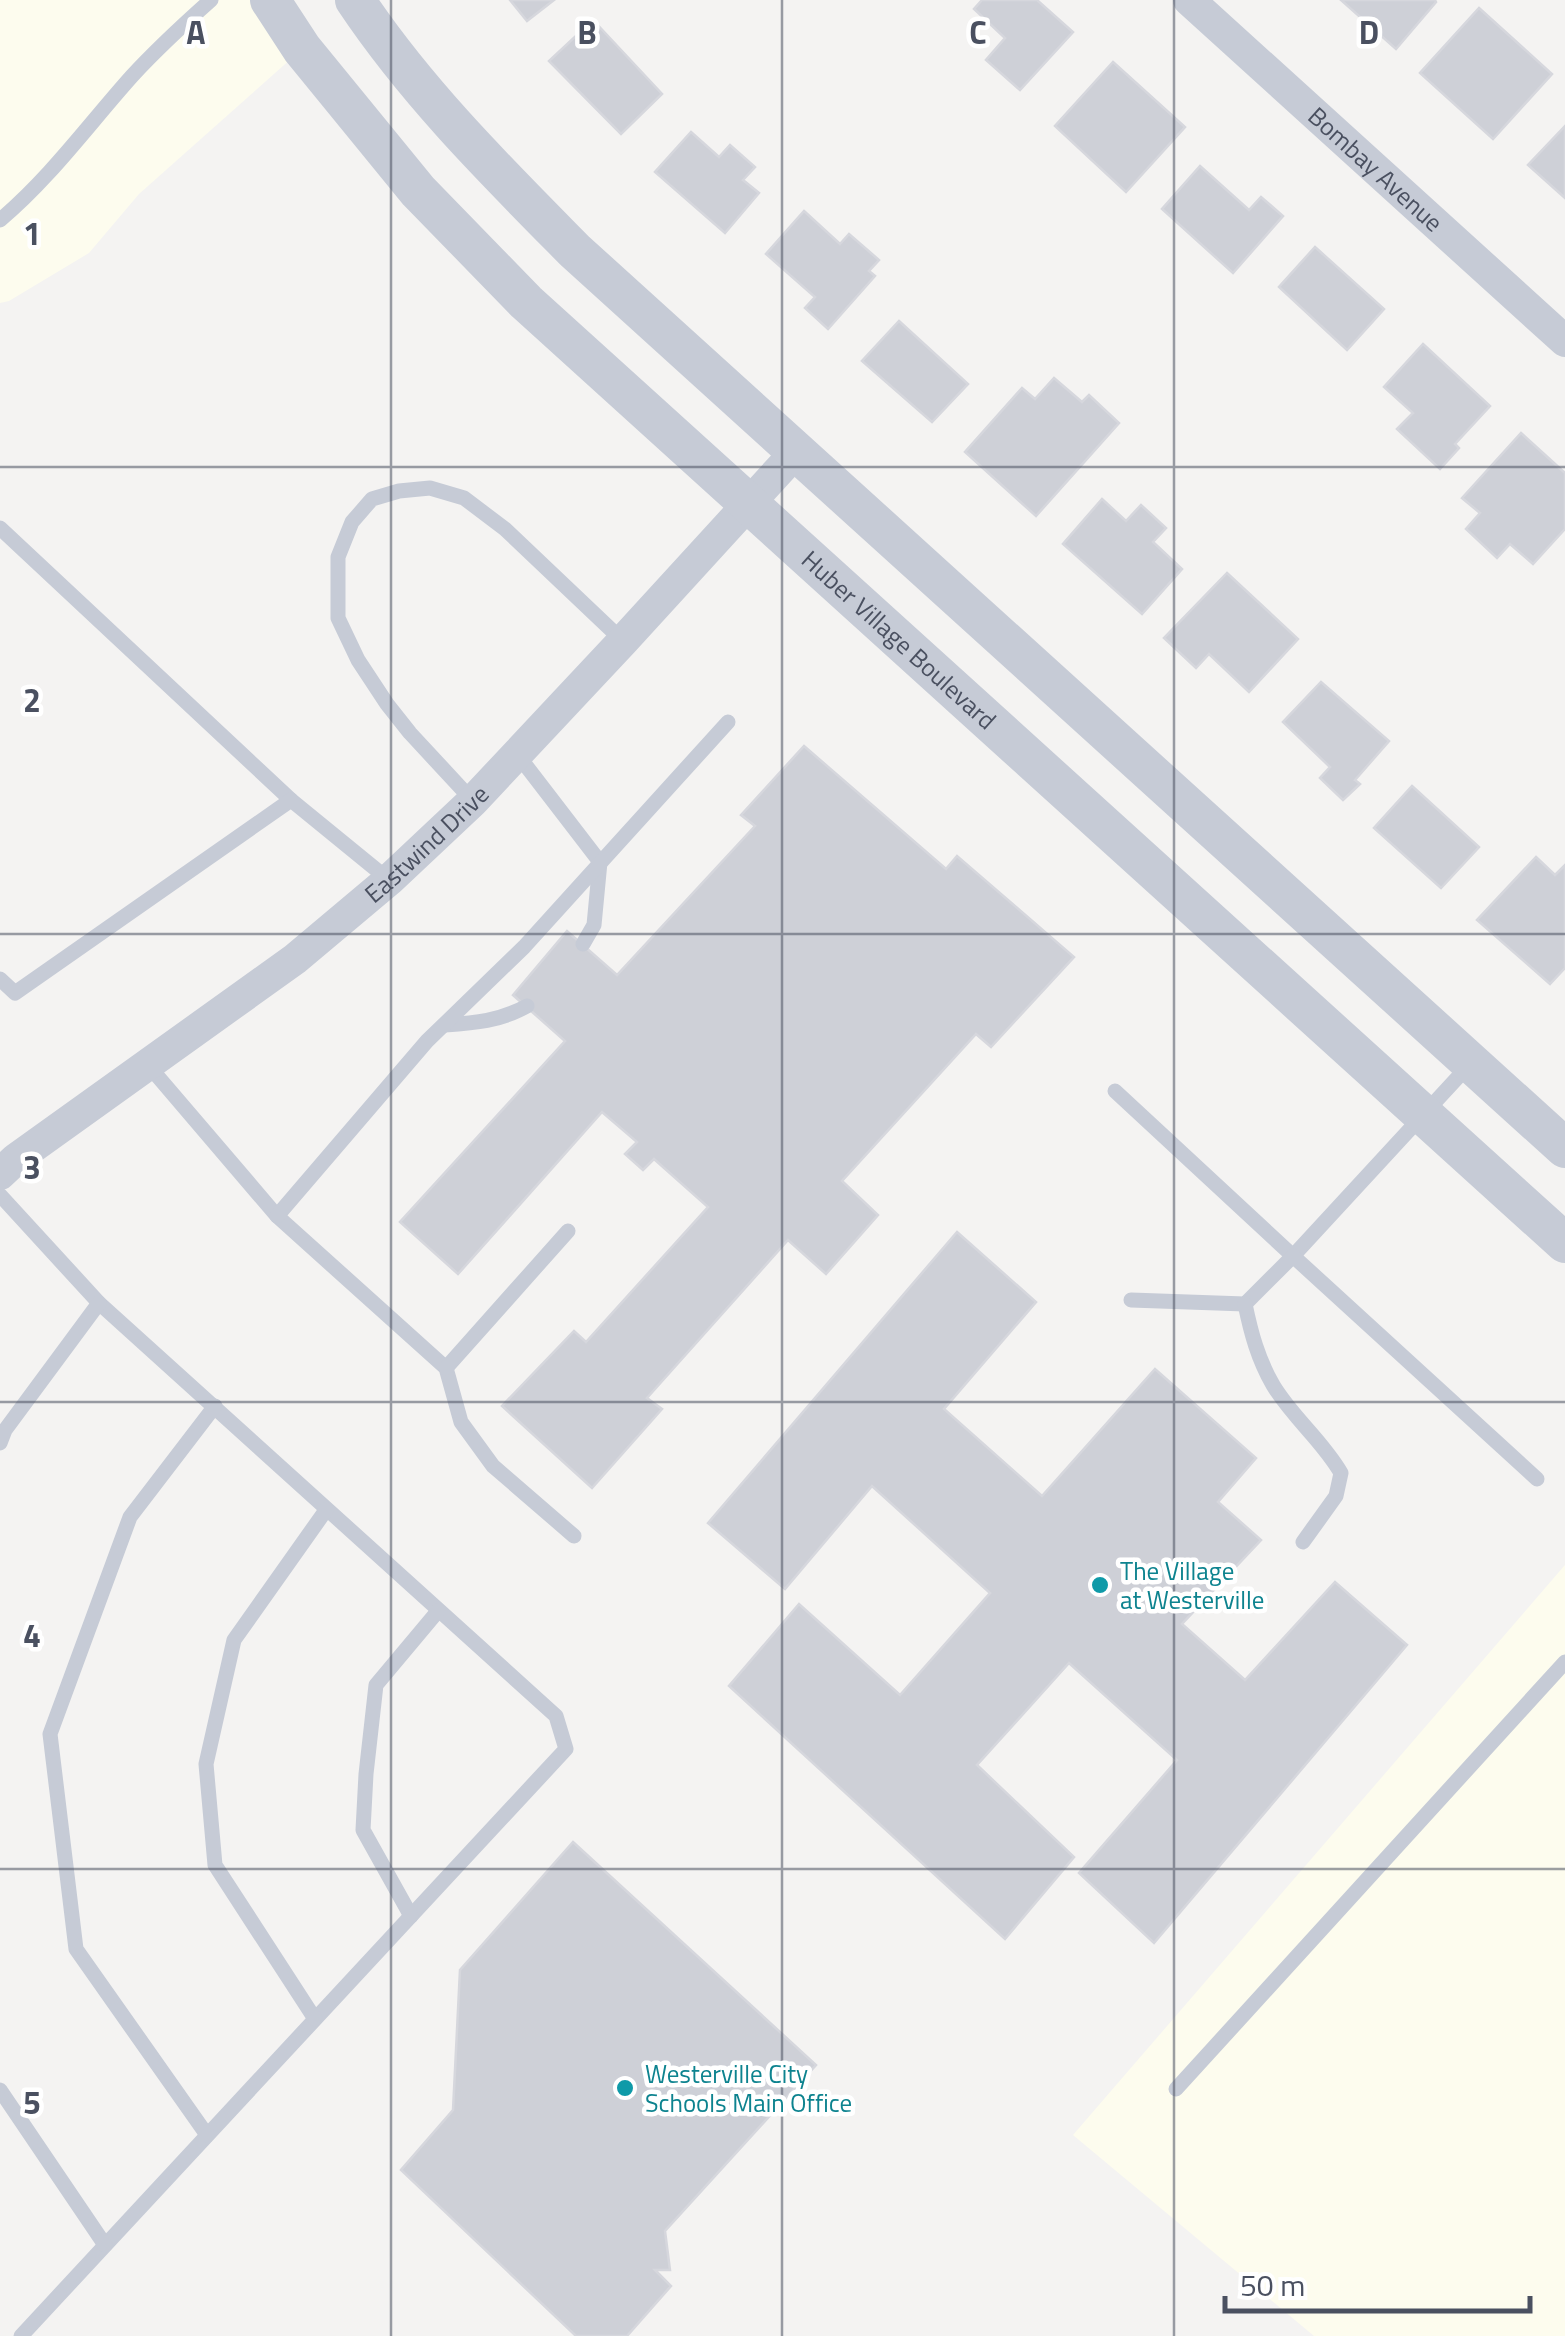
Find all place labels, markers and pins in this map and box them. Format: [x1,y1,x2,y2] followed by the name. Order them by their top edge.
[1120,1552,1264,1619] place label: The Village at Westerville
[1089,1574,1111,1596] marker: The Village at Westerville
[645,2055,852,2122] place label: Westerville City Schools Main Office
[614,2077,636,2099] marker: Westerville City Schools Main Office

